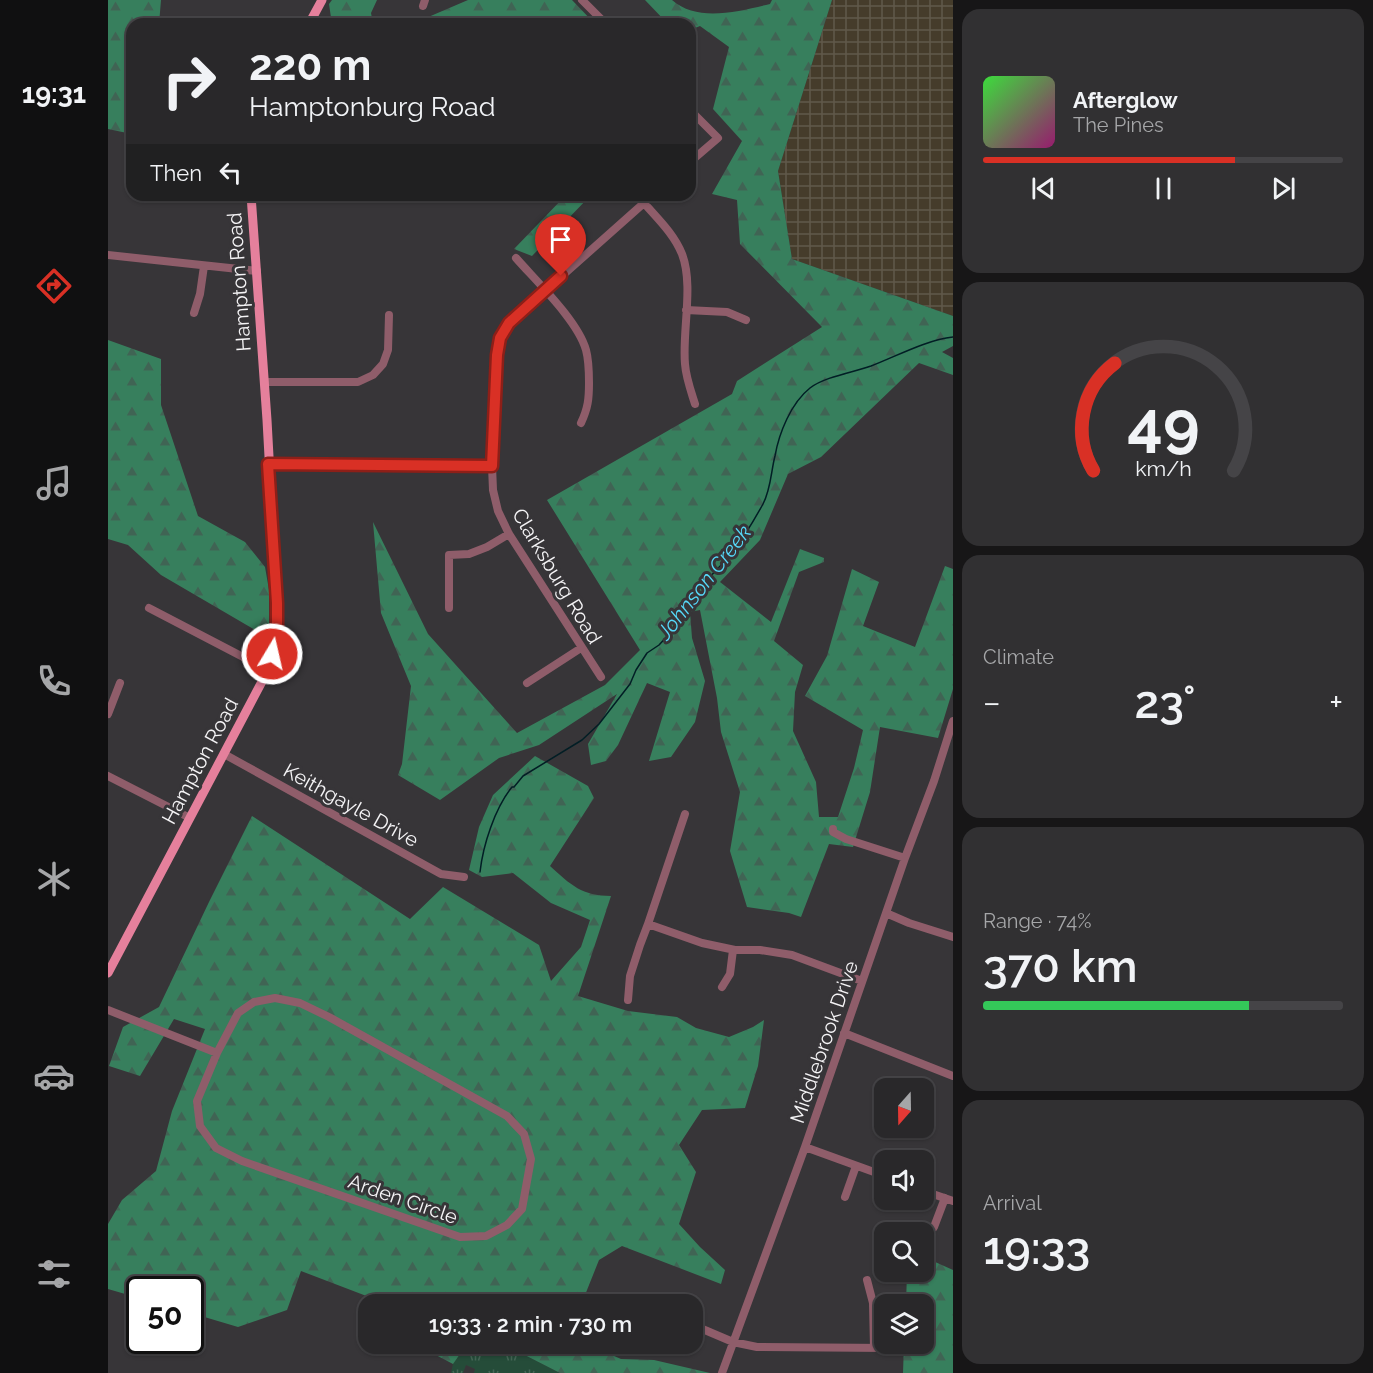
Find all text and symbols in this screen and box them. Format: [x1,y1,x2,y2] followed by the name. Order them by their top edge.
[249,41,371,90] text: 220 m
[150,42,228,120] icon: right
[22,78,86,109] text: 19:31
[1073,87,1178,113] text: Afterglow
[249,91,496,122] text: Hamptonburg Road
[1073,113,1164,137] text: The Pines
[214,156,247,189] icon: left
[150,160,202,186] text: Then
[1027,172,1060,205] icon: previous
[1147,172,1180,205] icon: pause
[1267,172,1300,205] icon: next
[222,212,256,352] street label: Hampton Road
[535,214,586,276] pin
[544,223,577,256] icon: arrive
[33,265,75,307] icon: directions
[1127,386,1199,460] text: 49
[1135,456,1191,481] text: km/h
[33,462,75,504] icon: music
[507,504,607,648] street label: Clarksburg Road
[651,520,756,645] water label: Johnson Creek
[240,622,304,686] position arrow
[983,645,1054,669] text: Climate
[33,660,75,702] icon: phone
[1135,676,1196,729] text: 23°
[983,683,1001,722] text: −
[1329,683,1343,722] text: +
[157,694,243,828] street label: Hampton Road
[279,758,423,852] street label: Keithgayle Drive
[33,858,75,900] icon: climate
[983,909,1091,933] text: Range · 74%
[983,940,1138,993] text: 370 km
[785,957,863,1126] street label: Middlebrook Drive
[33,1055,75,1097] icon: car
[874,1078,934,1138] north arrow
[874,1078,934,1354] map controls
[874,1150,934,1210] button: sound
[345,1169,461,1229] street label: Arden Circle
[983,1191,1042,1215] text: Arrival
[874,1222,934,1282] button: search
[983,1222,1090,1275] text: 19:33
[33,1253,75,1295] icon: filters
[126,1276,204,1354] speed limit sign: 50
[874,1294,934,1354] button: layers
[429,1311,632,1337] text: 19:33 · 2 min · 730 m

